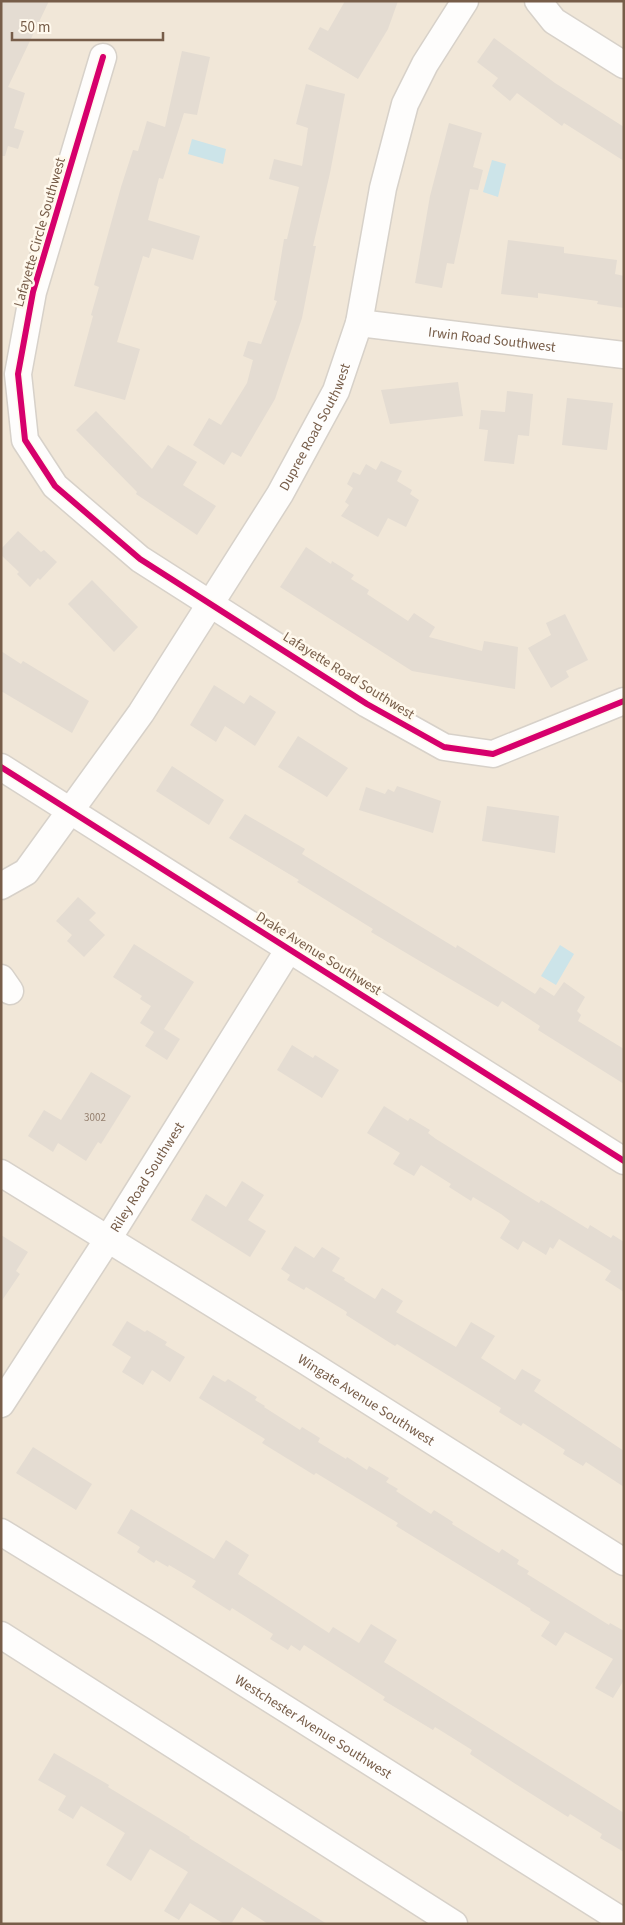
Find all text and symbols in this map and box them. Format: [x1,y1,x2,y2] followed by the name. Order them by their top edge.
[12,10,164,42] scale bar
[20,17,50,38] text: 50 m
[9,155,71,309] street label: Lafayette Circle Southwest
[427,322,557,358] street label: Irwin Road Southwest
[275,361,356,495] street label: Dupree Road Southwest
[279,627,418,725] street label: Lafayette Road Southwest
[252,907,385,1001] street label: Drake Avenue Southwest
[84,1110,106,1125] house number: 3002
[106,1118,190,1236] street label: Riley Road Southwest
[294,1350,439,1451] street label: Wingate Avenue Southwest
[231,1670,396,1784] street label: Westchester Avenue Southwest

